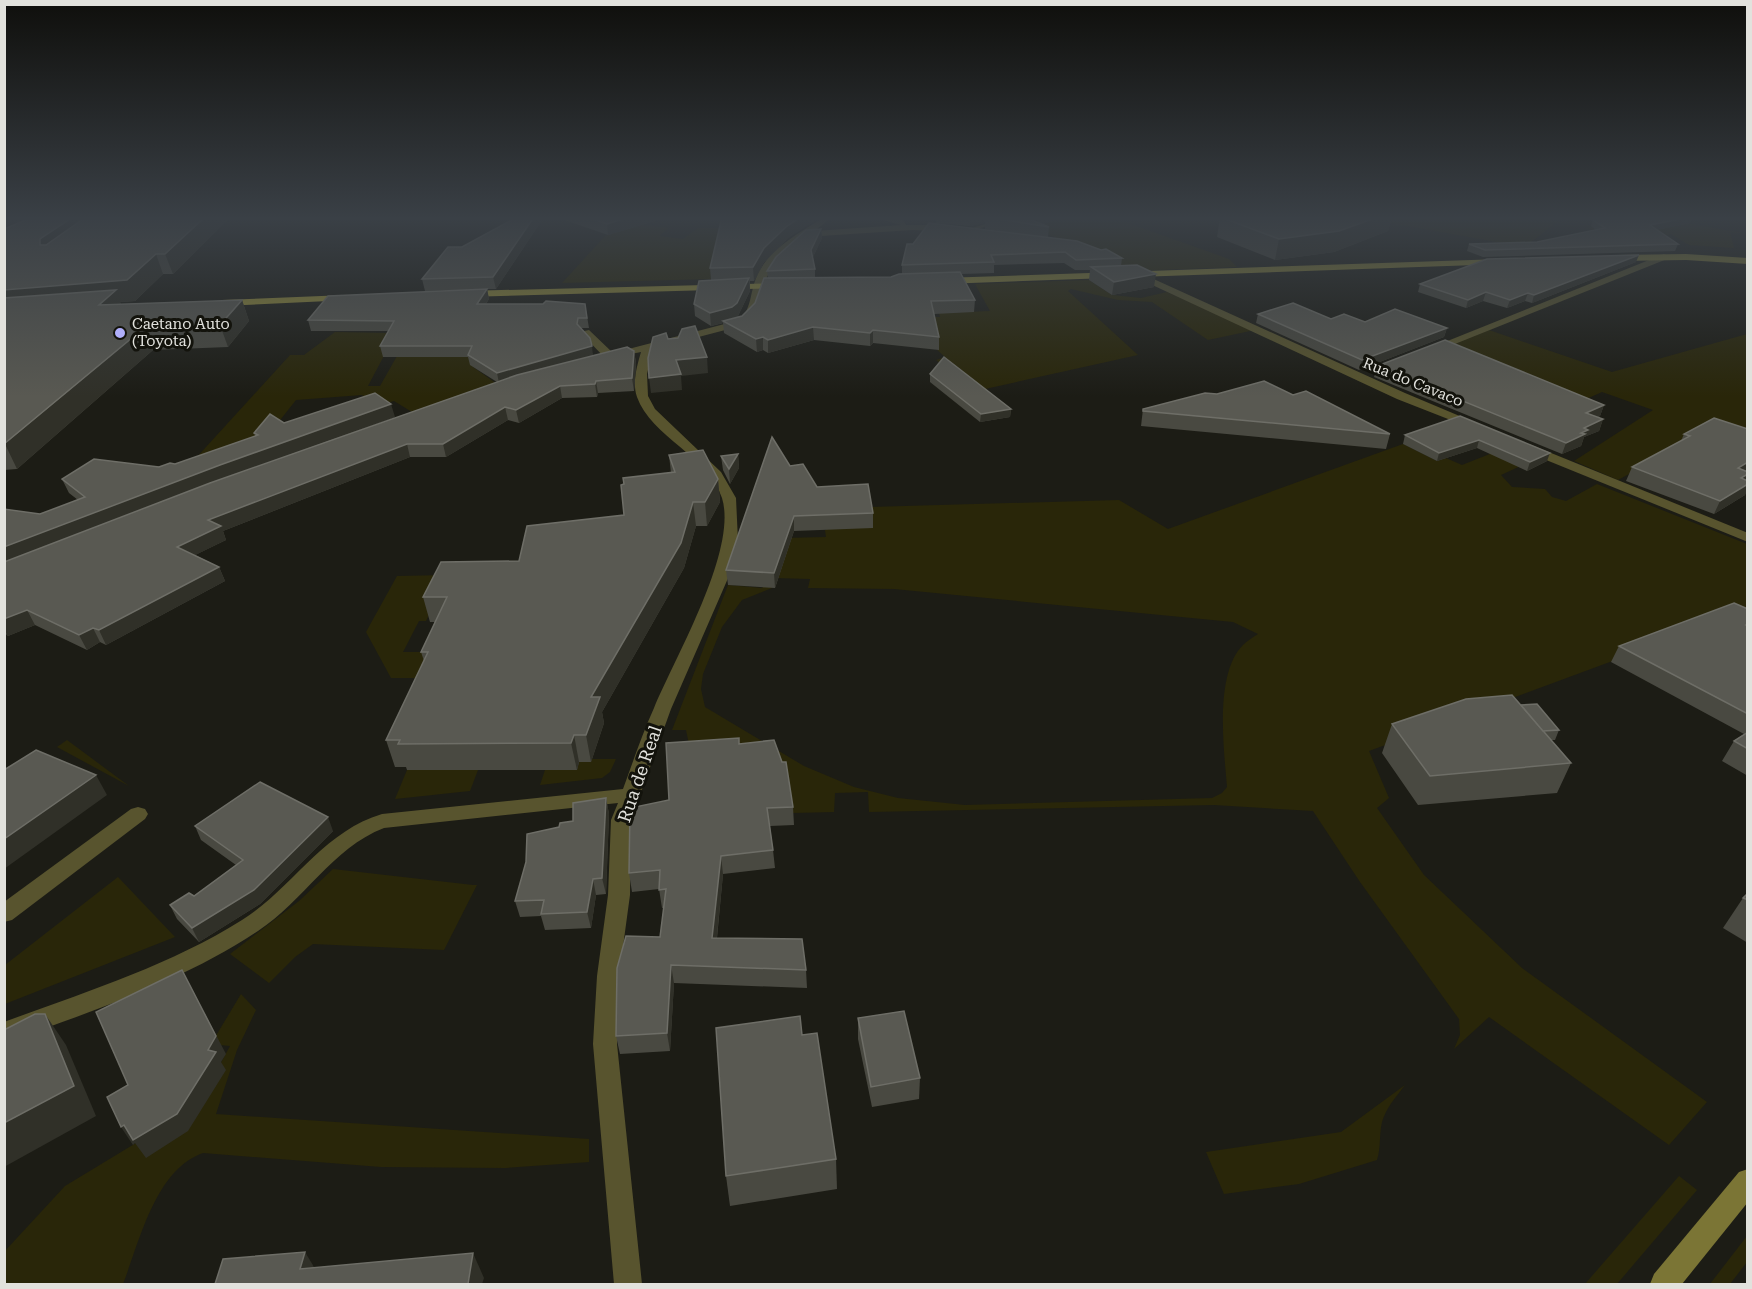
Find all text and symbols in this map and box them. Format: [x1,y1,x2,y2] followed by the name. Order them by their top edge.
[132,315,230,350] place label: Caetano Auto (Toyota)
[113,326,127,340] marker: Caetano Auto (Toyota)
[1360,354,1466,410] street label: Rua do Cavaco
[613,722,666,825] street label: Rua de Real

